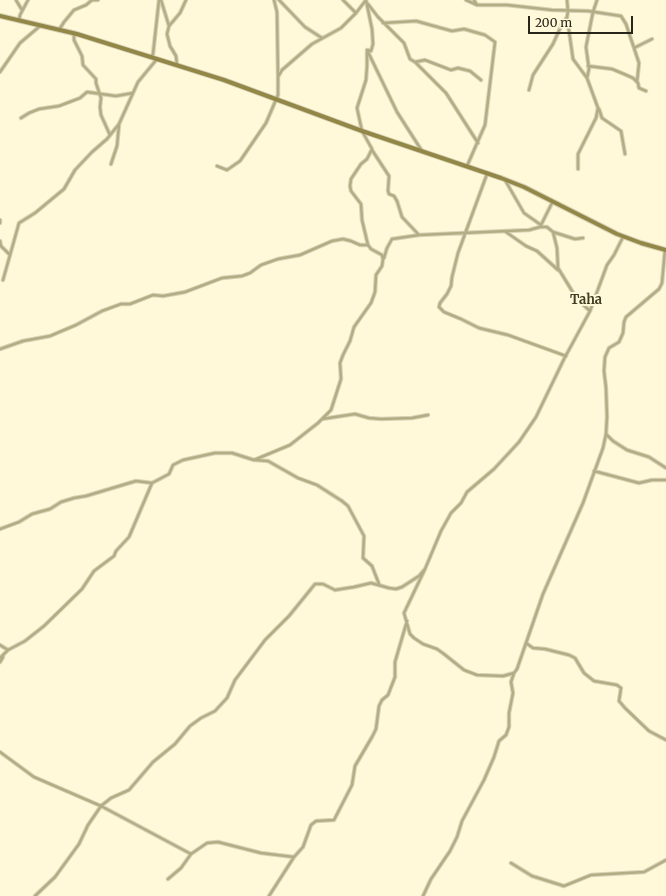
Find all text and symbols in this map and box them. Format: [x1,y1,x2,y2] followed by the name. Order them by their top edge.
[530,8,635,34] scale bar
[535,15,572,30] text: 200 m
[570,292,602,308] district label: Taha

